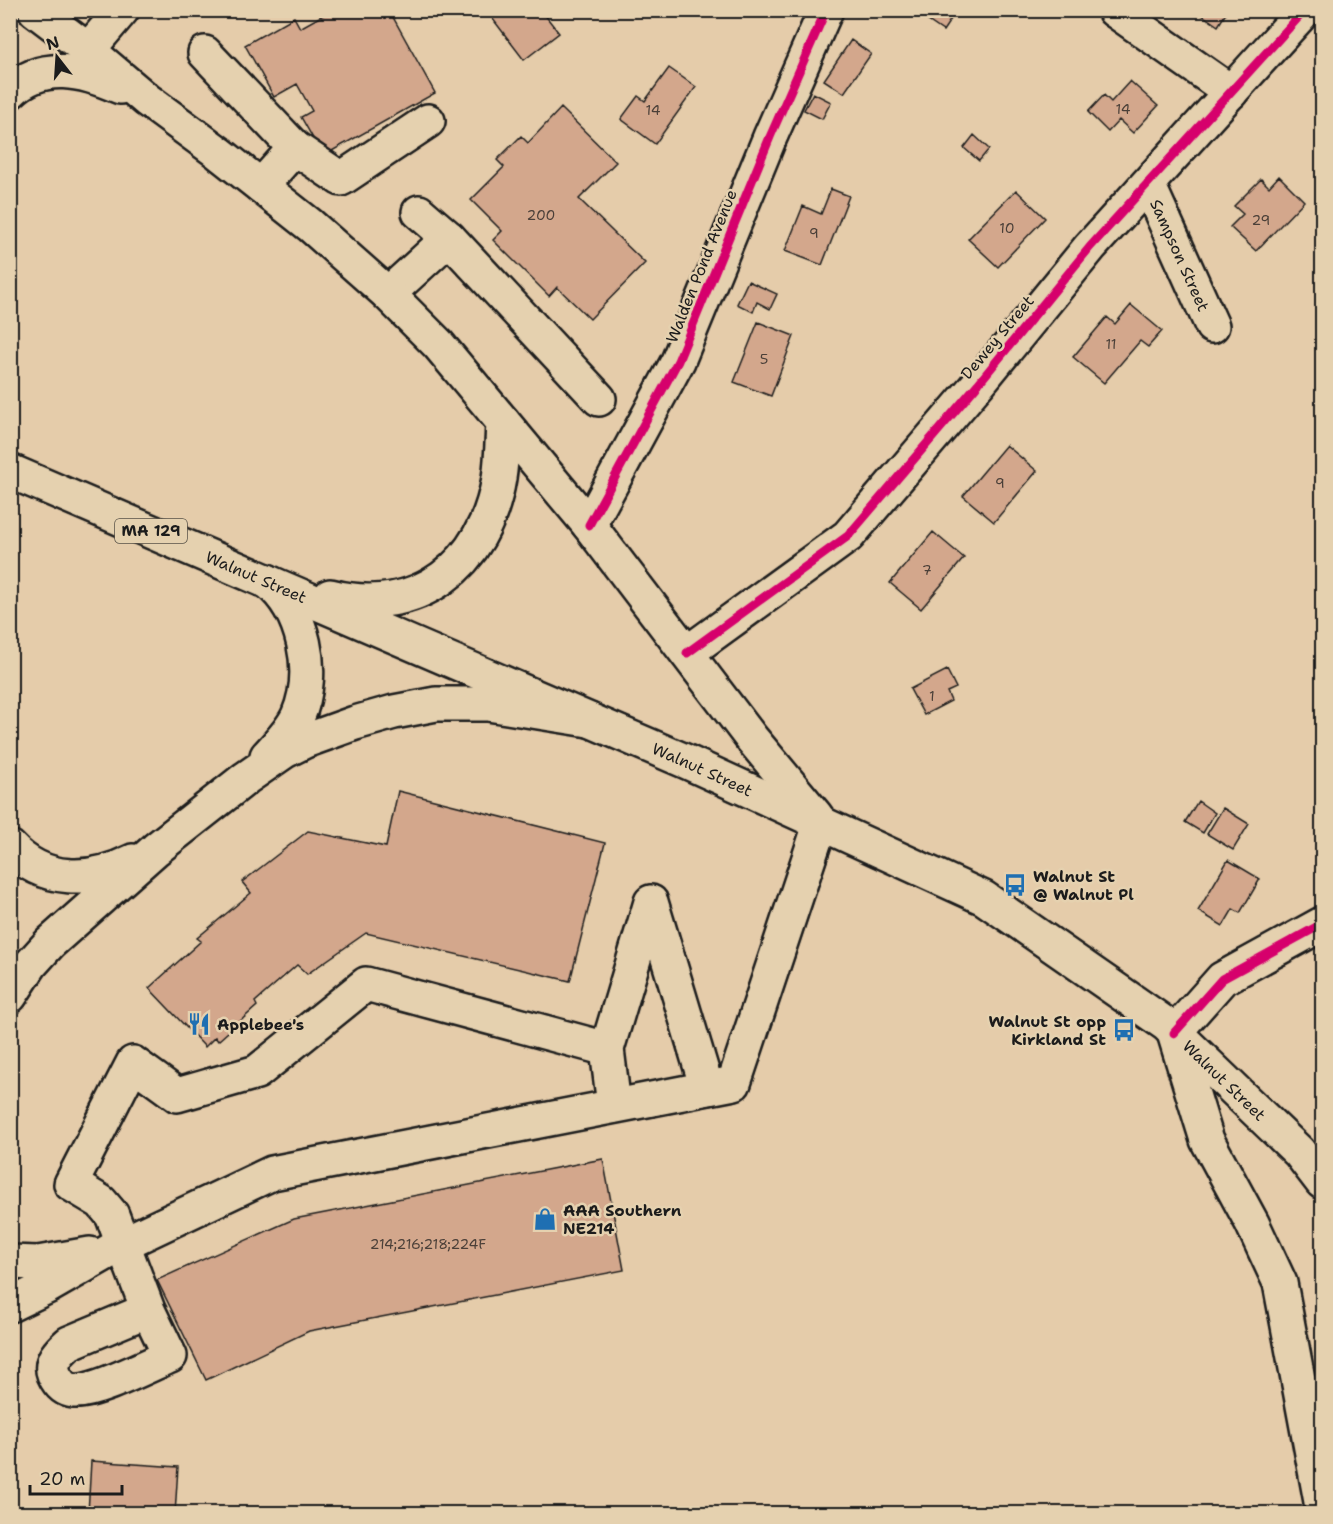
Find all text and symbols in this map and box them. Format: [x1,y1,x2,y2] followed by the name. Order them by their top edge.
[27,27,87,87] north arrow
[44,31,62,55] text: N
[1115,100,1131,118] house number: 14
[645,101,661,119] house number: 14
[661,186,742,346] street label: Walden Pond Avenue
[1145,196,1214,315] street label: Sampson Street
[527,206,555,224] house number: 200
[1252,211,1270,229] house number: 29
[999,219,1015,237] house number: 10
[809,224,819,242] house number: 9
[956,291,1039,384] street label: Dewey Street
[1105,335,1117,353] house number: 11
[760,350,768,368] house number: 5
[995,474,1005,492] house number: 9
[115,519,187,543] road number: MA 129
[202,546,310,608] street label: Walnut Street
[922,561,932,579] house number: 7
[929,687,935,705] house number: 1
[649,738,756,802] street label: Walnut Street
[1033,866,1134,905] place label: Walnut St @ Walnut Pl
[1002,872,1028,898] bus stop icon: Walnut St @ Walnut Pl
[186,1011,212,1037] restaurant icon: Applebee's
[988,1011,1106,1050] place label: Walnut St opp Kirkland St
[217,1014,304,1035] place label: Applebee's
[1111,1017,1137,1043] bus stop icon: Walnut St opp Kirkland St
[1178,1036,1270,1126] street label: Walnut Street
[563,1200,682,1239] place label: AAA Southern NE214
[532,1206,558,1232] shop icon: AAA Southern NE214
[370,1235,486,1253] house number: 214;216;218;224F
[30,1458,122,1496] scale bar
[39,1467,85,1491] text: 20 m

